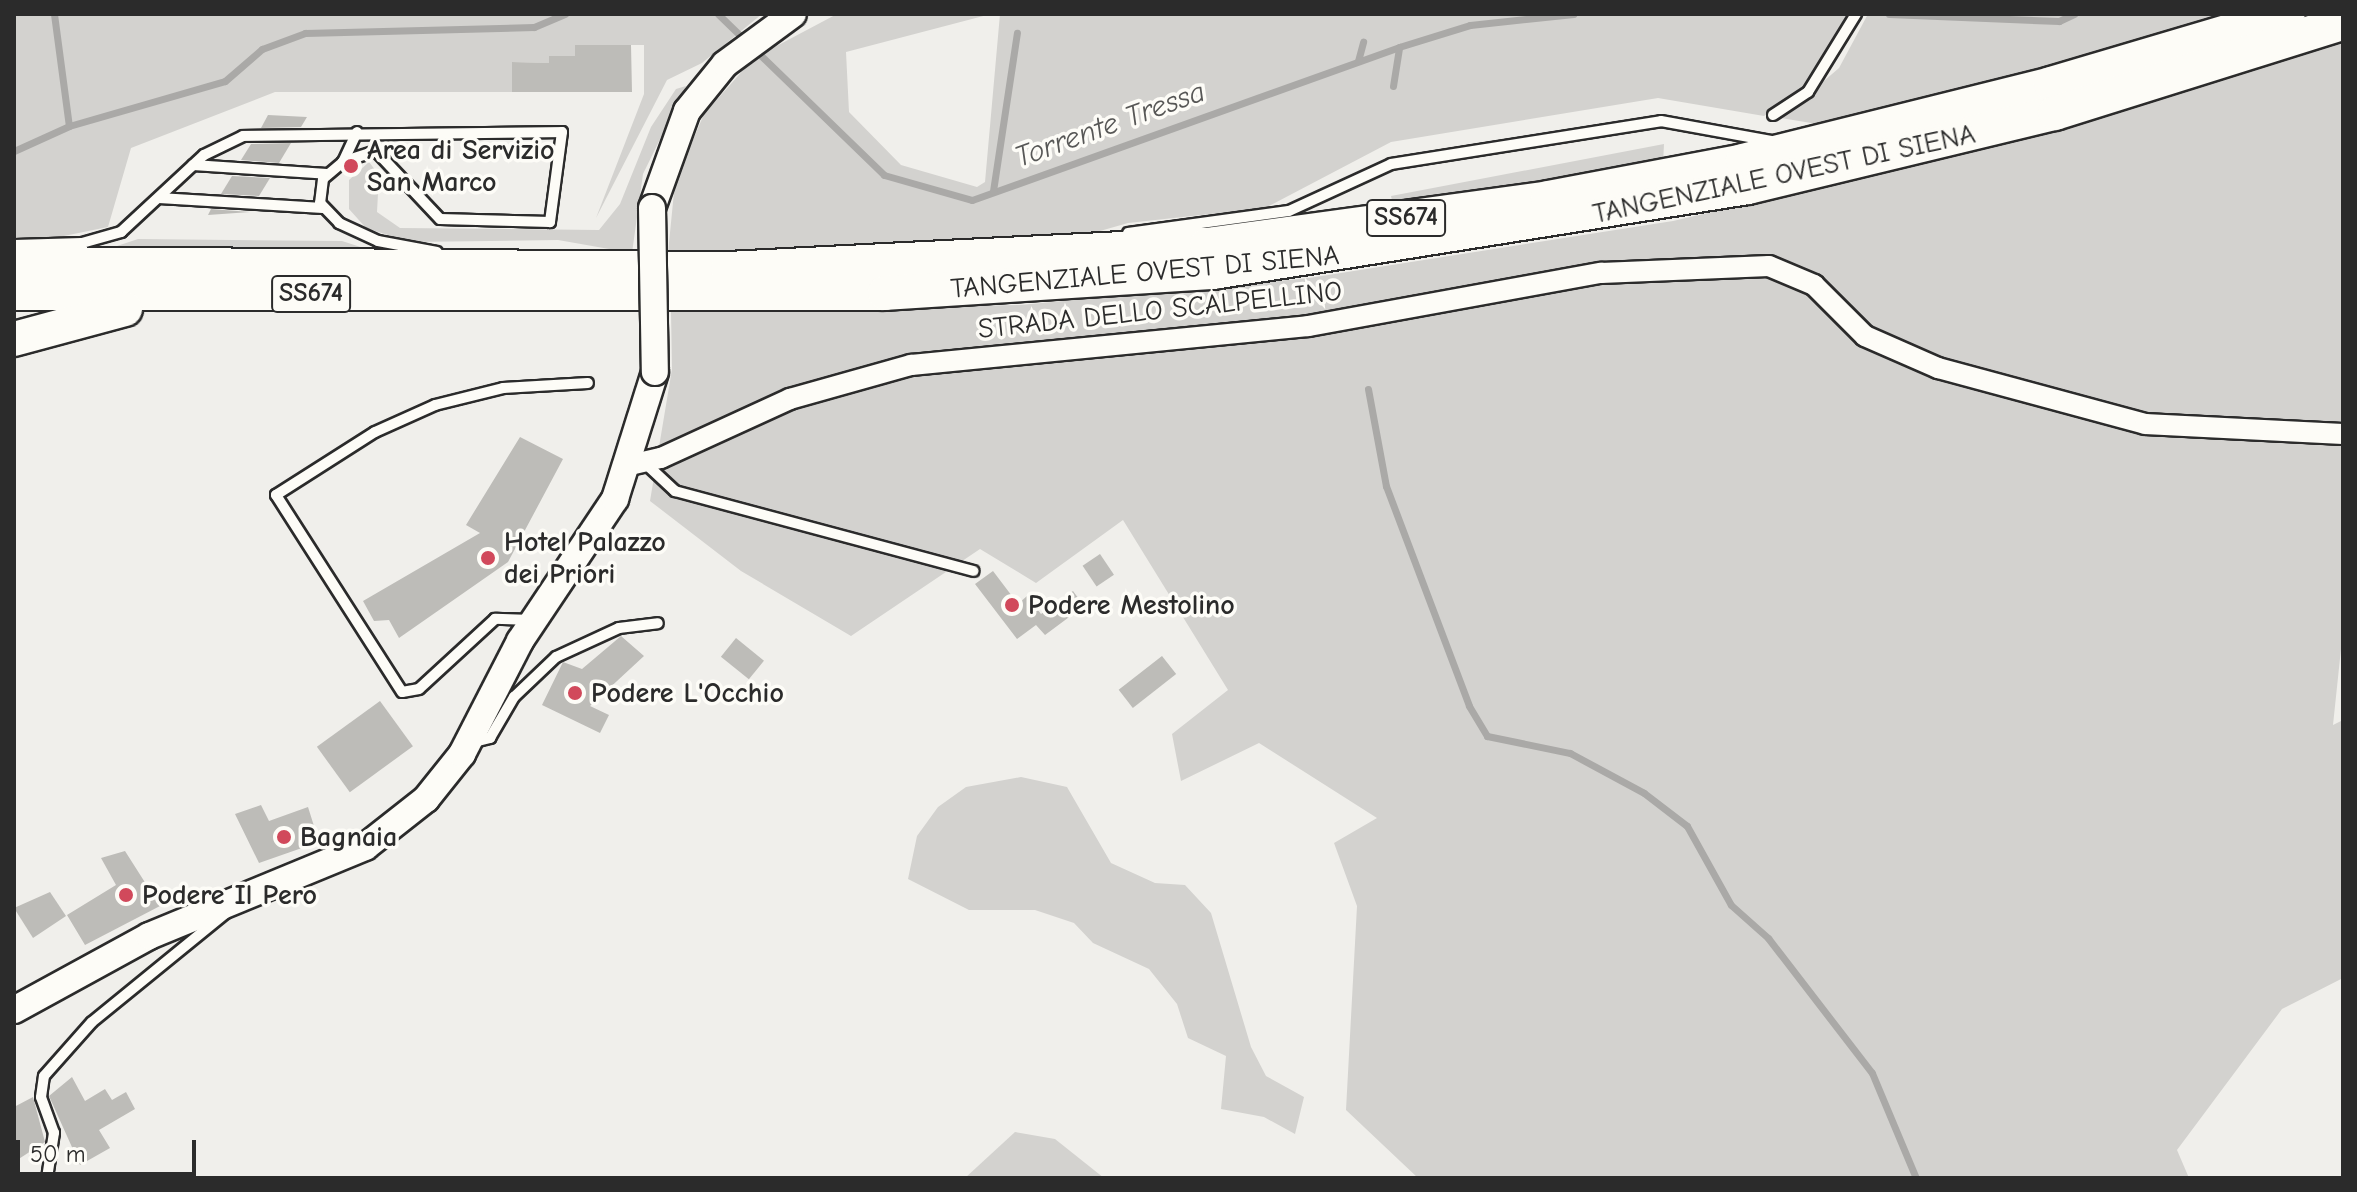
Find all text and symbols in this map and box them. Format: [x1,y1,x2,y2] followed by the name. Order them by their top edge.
[1010,74,1210,176] water label: Torrente Tressa
[1590,117,1978,231] street label: TANGENZIALE OVEST DI SIENA
[367,133,555,199] place label: Area di Servizio San Marco
[342,157,360,175] marker: Area di Servizio San Marco
[1366,196,1446,240] road number: SS674
[949,238,1341,306] street label: TANGENZIALE OVEST DI SIENA
[271,272,351,316] road number: SS674
[976,274,1344,346] street label: STRADA DELLO SCALPELLINO
[504,525,666,591] place label: Hotel Palazzo dei Priori
[479,549,497,567] marker: Hotel Palazzo dei Priori
[1028,588,1235,622] place label: Podere Mestolino
[1003,596,1021,614] marker: Podere Mestolino
[591,676,784,710] place label: Podere L'Occhio
[566,684,584,702] marker: Podere L'Occhio
[300,820,397,854] place label: Bagnaia
[275,828,293,846] marker: Bagnaia
[142,878,317,912] place label: Podere Il Pero
[117,886,135,904] marker: Podere Il Pero
[20,1124,200,1174] scale bar
[30,1140,86,1168] text: 50 m

